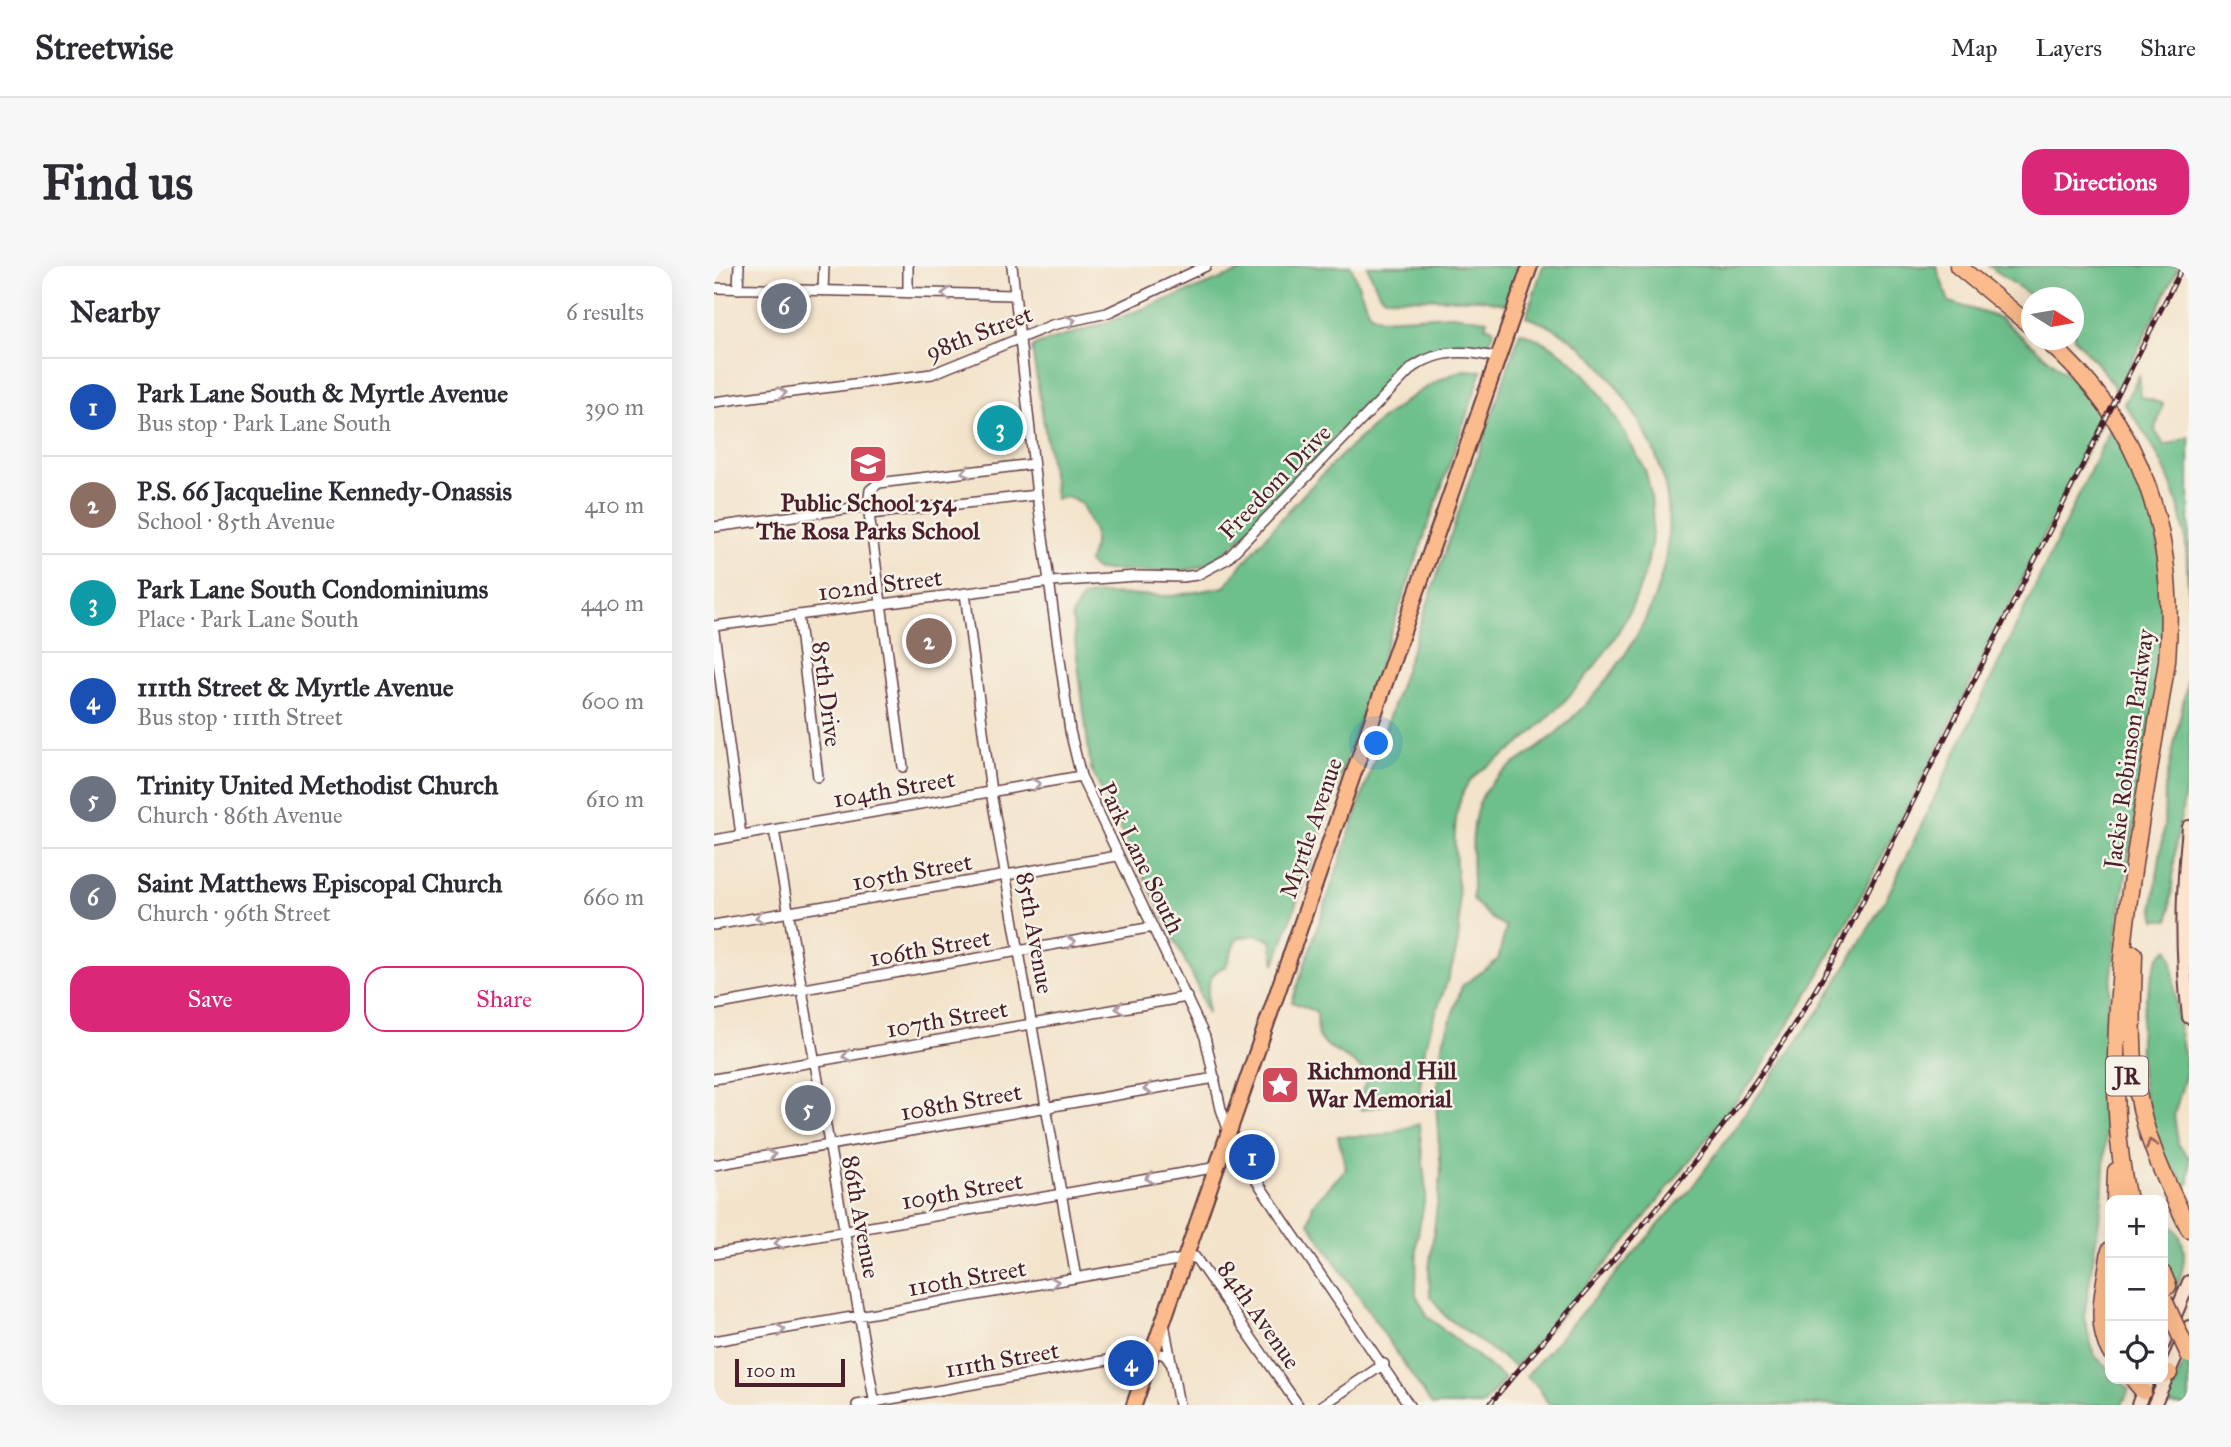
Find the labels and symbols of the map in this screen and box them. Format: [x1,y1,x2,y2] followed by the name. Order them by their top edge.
[761,280,807,332] pin: 6
[940,286,951,301] one-way arrow
[2021,287,2084,350] north arrow
[921,299,1037,367] street label: 98th Street
[1065,314,1077,329] one-way arrow
[776,386,788,401] one-way arrow
[977,402,1023,454] pin: 3
[1212,418,1338,546] street label: Freedom Drive
[847,443,889,485] school or university icon: Public School 254 The Rosa Parks School
[960,465,972,480] one-way arrow
[755,488,980,546] place label: Public School 254 The Rosa Parks School
[816,562,944,608] street label: 102nd Street
[906,615,952,667] pin: 2
[2097,627,2161,874] street label: Jackie Robinson Parkway
[806,639,848,749] street label: 85th Drive
[1359,726,1393,760] your location
[1273,754,1349,902] street label: Myrtle Avenue
[831,763,958,814] street label: 104th Street
[1030,777,1042,792] one-way arrow
[1091,777,1191,939] street label: Park Lane South
[850,847,975,897] street label: 105th Street
[1010,870,1060,996] street label: 85th Avenue
[755,909,766,924] one-way arrow
[867,923,993,973] street label: 106th Street
[1065,936,1077,951] one-way arrow
[884,993,1011,1044] street label: 107th Street
[1114,1000,1126,1015] one-way arrow
[841,1048,853,1063] one-way arrow
[1307,1056,1457,1114] place label: Richmond Hill War Memorial
[2106,1056,2148,1096] road number: JR
[1259,1064,1301,1106] place icon: Richmond Hill War Memorial
[898,1076,1025,1127] street label: 108th Street
[1142,1081,1154,1096] one-way arrow
[785,1082,831,1134] pin: 5
[1229,1131,1275,1183] pin: 1
[2145,1139,2159,1151] one-way arrow
[765,1148,777,1163] one-way arrow
[835,1153,887,1281] street label: 86th Avenue
[899,1165,1026,1216] street label: 109th Street
[1144,1170,1156,1185] one-way arrow
[773,1235,785,1250] one-way arrow
[906,1253,1029,1303] street label: 110th Street
[1211,1255,1307,1375] street label: 84th Avenue
[1048,1275,1060,1290] one-way arrow
[775,1323,787,1338] one-way arrow
[943,1335,1062,1385] street label: 111th Street
[1108,1337,1154,1389] pin: 4
[735,1356,845,1388] scale bar

